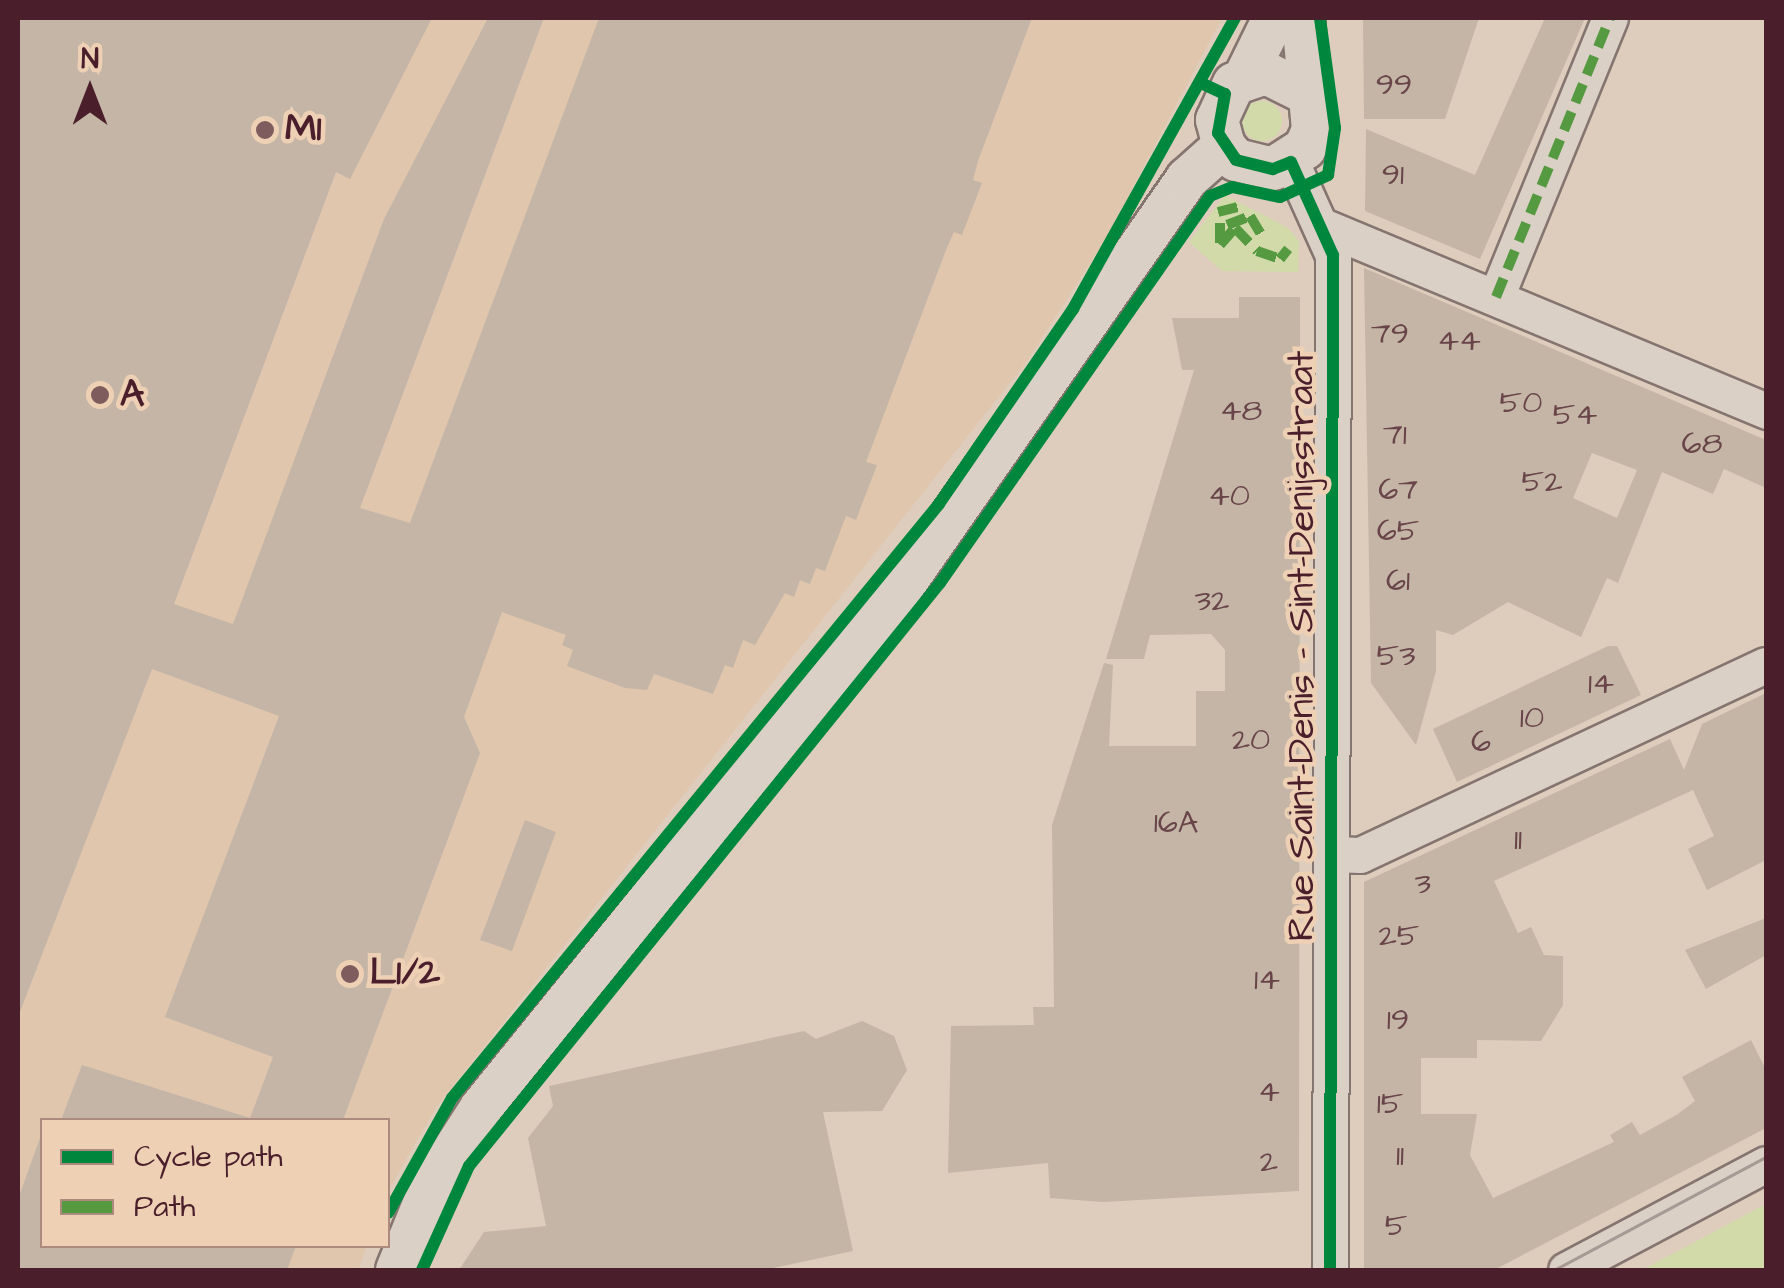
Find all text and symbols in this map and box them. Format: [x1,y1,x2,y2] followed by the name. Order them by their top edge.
[40,40,140,140] north arrow
[81,40,99,79] text: N
[1376,66,1412,104] house number: 99
[285,107,321,153] place label: M1
[254,119,276,141] marker: M1
[1382,156,1404,194] house number: 91
[1371,315,1409,353] house number: 79
[1437,322,1481,360] house number: 44
[1280,351,1326,941] street label: Rue Saint-Denis - Sint-Denijsstraat
[120,372,144,418] place label: A
[89,384,111,406] marker: A
[1500,384,1542,422] house number: 50
[1220,392,1262,430] house number: 48
[1553,396,1597,434] house number: 54
[1383,416,1407,454] house number: 71
[1682,425,1722,463] house number: 68
[1522,463,1562,501] house number: 52
[1378,471,1418,509] house number: 67
[1208,477,1250,515] house number: 40
[1377,512,1419,550] house number: 65
[1386,562,1410,600] house number: 61
[1195,582,1229,620] house number: 32
[1377,637,1415,675] house number: 53
[1588,665,1614,703] house number: 14
[1520,699,1544,737] house number: 10
[1232,721,1270,759] house number: 20
[1471,723,1491,761] house number: 6
[1154,804,1198,842] house number: 16A
[1514,821,1522,859] house number: 11
[1415,865,1431,903] house number: 3
[1379,917,1419,955] house number: 25
[370,951,440,997] place label: L1/2
[1254,961,1280,999] house number: 14
[339,963,361,985] marker: L1/2
[1387,1001,1409,1039] house number: 19
[1258,1073,1280,1111] house number: 4
[1377,1085,1403,1123] house number: 15
[40,1118,390,1248] legend
[134,1136,283,1178] text: Cycle path
[1396,1137,1404,1175] house number: 11
[1260,1143,1278,1181] house number: 2
[134,1186,195,1228] text: Path
[1385,1207,1407,1245] house number: 5

